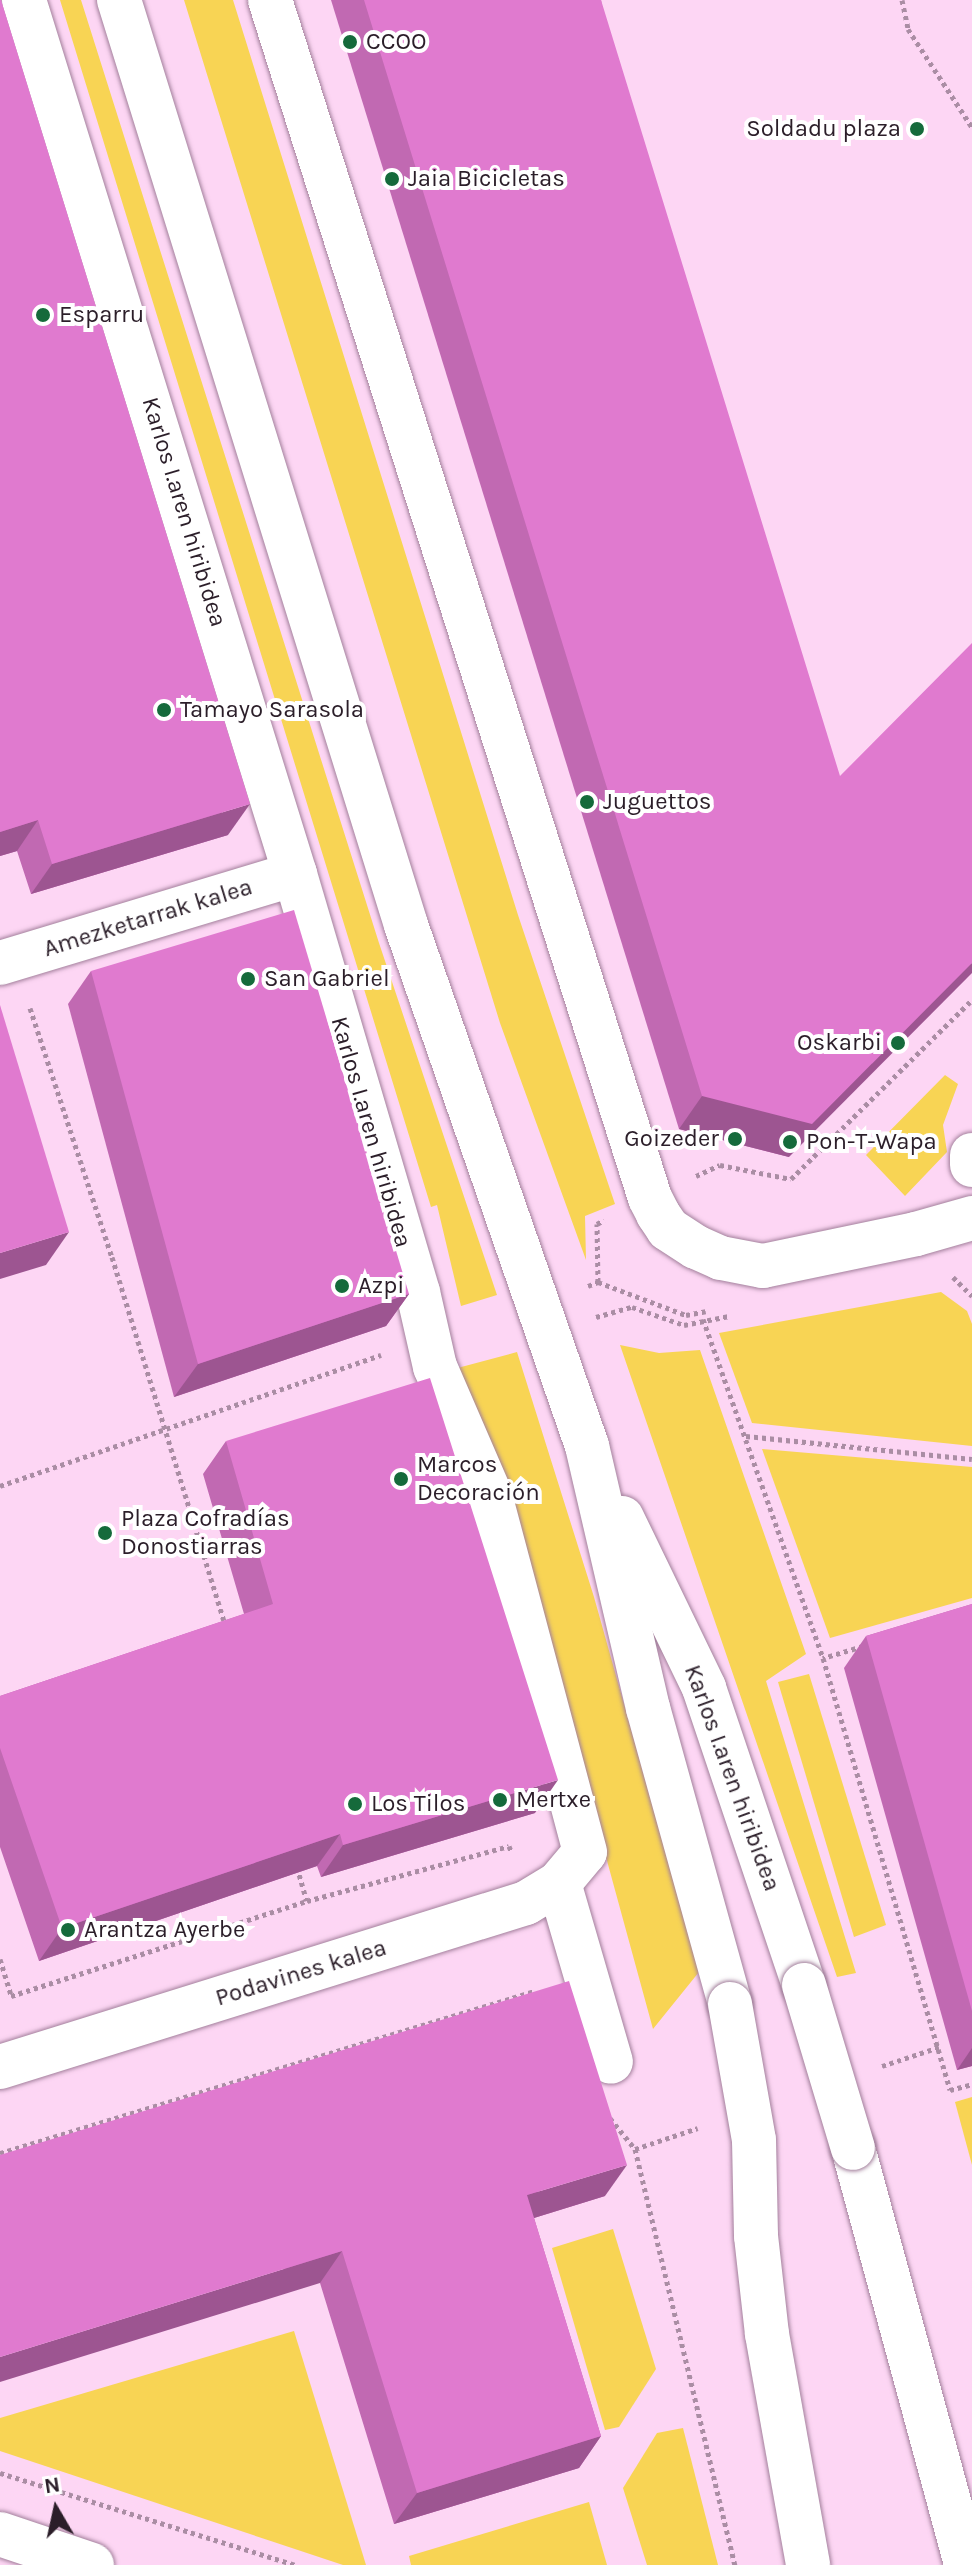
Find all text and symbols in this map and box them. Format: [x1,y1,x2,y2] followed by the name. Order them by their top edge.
[366,28,426,56] place label: CCOO
[341,33,359,51] marker: CCOO
[746,115,901,143] place label: Soldadu plaza
[908,120,926,138] marker: Soldadu plaza
[408,165,565,193] place label: Jaia Bicicletas
[383,170,401,188] marker: Jaia Bicicletas
[59,301,144,329] place label: Esparru
[34,306,52,324] marker: Esparru
[135,394,233,630] street label: Karlos I.aren hiribidea
[180,696,364,724] place label: Tamayo Sarasola
[155,701,173,719] marker: Tamayo Sarasola
[603,788,711,816] place label: Juguettos
[578,793,596,811] marker: Juguettos
[40,873,256,963] street label: Amezketarrak kalea
[264,965,390,993] place label: San Gabriel
[239,970,257,988] marker: San Gabriel
[324,1013,418,1251] street label: Karlos I.aren hiribidea
[797,1029,882,1057] place label: Oskarbi
[889,1034,907,1052] marker: Oskarbi
[624,1125,719,1153] place label: Goizeder
[806,1128,937,1156] place label: Pon-T-Wapa
[726,1130,744,1148] marker: Goizeder
[781,1133,799,1151] marker: Pon-T-Wapa
[358,1272,404,1300] place label: Azpi
[333,1277,351,1295] marker: Azpi
[417,1451,540,1507] place label: Marcos Decoración
[392,1470,410,1488] marker: Marcos Decoración
[121,1505,290,1561] place label: Plaza Cofradías Donostiarras
[96,1524,114,1542] marker: Plaza Cofradías Donostiarras
[678,1661,786,1895] street label: Karlos I.aren hiribidea
[516,1786,591,1814] place label: Mertxe
[371,1790,465,1818] place label: Los Tilos
[491,1791,509,1809] marker: Mertxe
[346,1795,364,1813] marker: Los Tilos
[84,1916,245,1944] place label: Arantza Ayerbe
[59,1921,77,1939] marker: Arantza Ayerbe
[212,1933,390,2013] street label: Podavines kalea
[16,2469,96,2549] north arrow
[42,2471,62,2499] text: N

